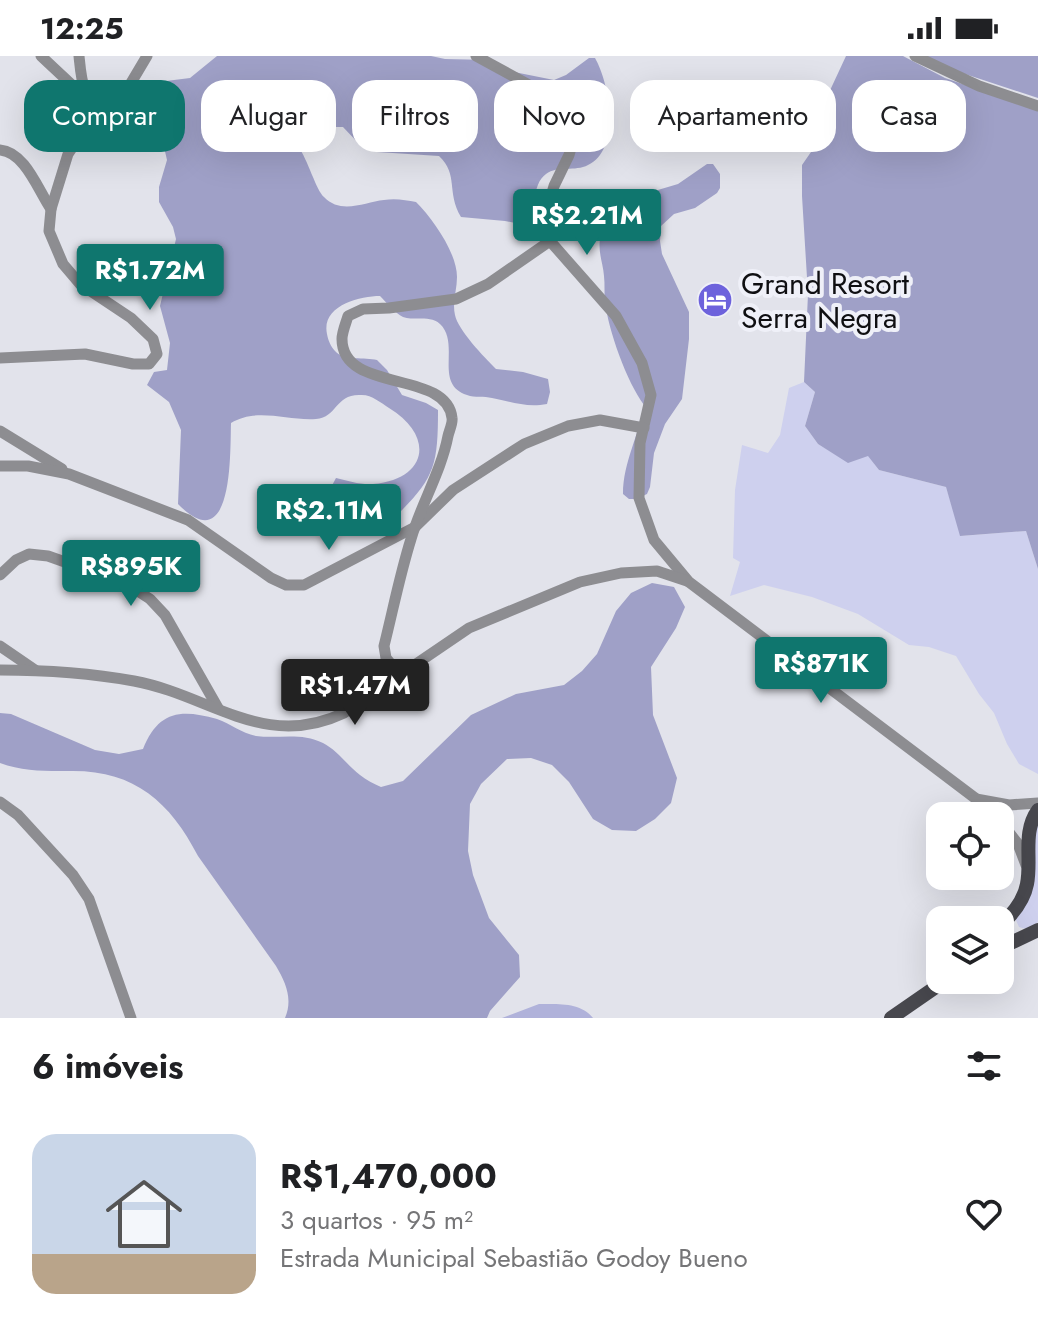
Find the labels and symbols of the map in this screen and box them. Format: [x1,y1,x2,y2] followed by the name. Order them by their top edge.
[513,189,661,257] pin: R$2.21M
[76,244,224,312] pin: R$1.72M
[741,262,910,339] place label: Grand Resort Serra Negra
[696,281,734,319] hotel icon: Grand Resort Serra Negra
[255,484,403,552] pin: R$2.11M
[66,540,196,608] pin: R$895K
[756,637,886,705] pin: R$871K
[281,659,429,727] pin: R$1.47M

